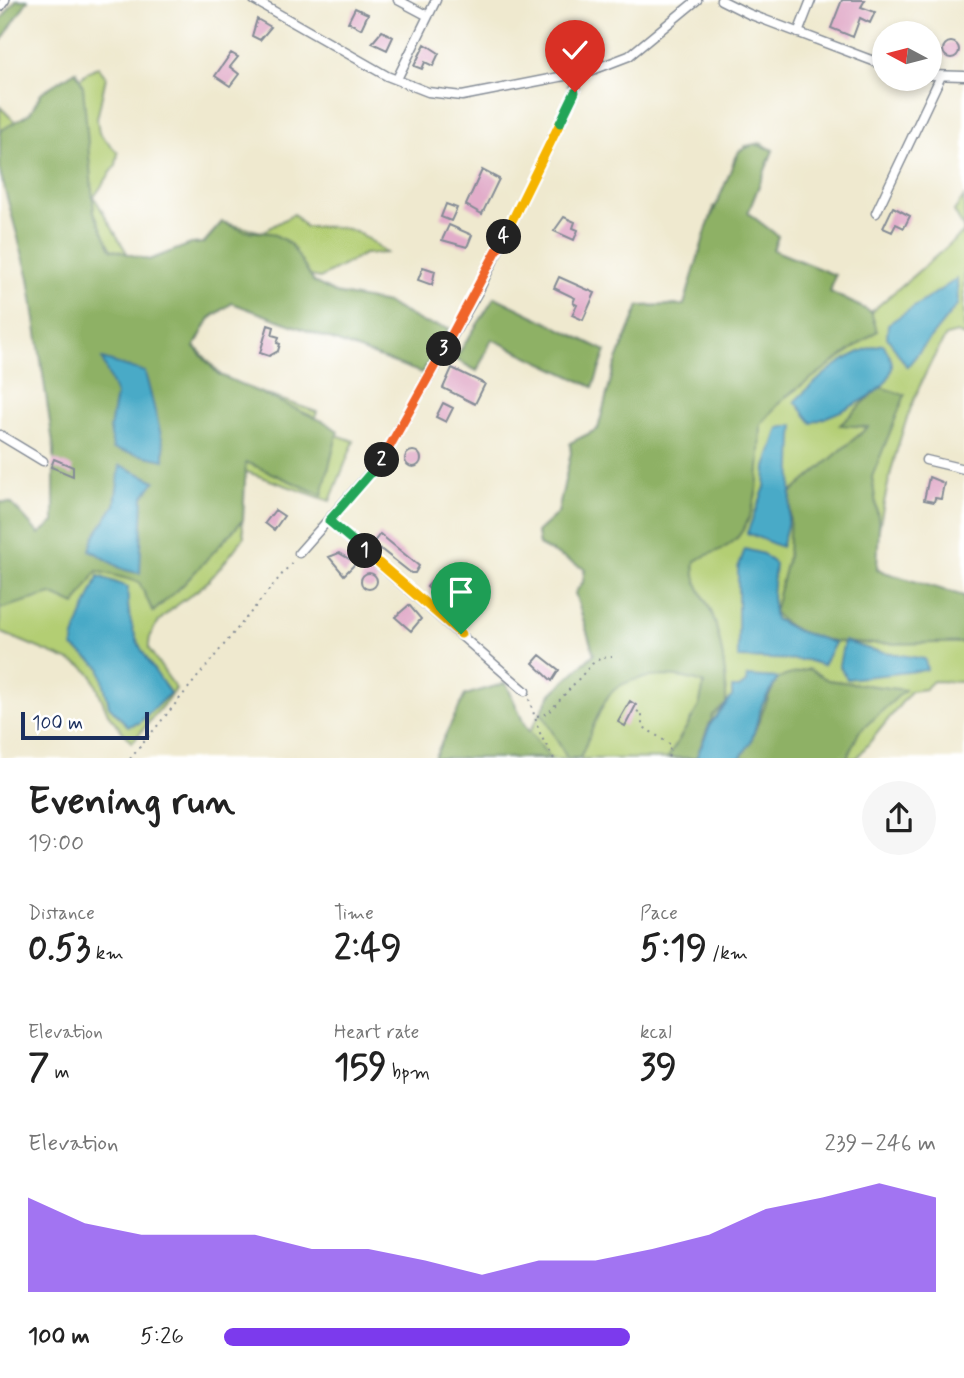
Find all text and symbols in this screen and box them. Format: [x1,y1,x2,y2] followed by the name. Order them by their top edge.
[545,20,605,92] pin
[872,21,942,91] north arrow
[872,21,942,91] map controls
[556,31,594,69] icon: check
[486,219,522,254] pin: 4
[498,224,509,249] text: 4
[426,332,462,366] pin: 3
[439,336,448,361] text: 3
[364,442,400,477] pin: 2
[377,447,386,472] text: 2
[348,534,382,568] pin: 1
[360,538,369,563] text: 1
[431,562,491,634] pin
[442,573,480,611] icon: arrive
[21,710,149,741] scale bar
[32,711,83,736] text: 100 m
[28,778,235,827] text: Evening run
[862,781,936,855] button: share
[28,829,84,859] text: 19:00
[28,901,95,926] text: Distance
[334,901,374,926] text: Time
[640,901,678,926] text: Pace
[28,926,91,972] text: 0.53
[334,926,402,972] text: 2:49
[640,926,707,972] text: 5:19
[91,941,124,966] text: km
[707,941,748,966] text: /km
[28,1020,103,1045] text: Elevation
[334,1020,419,1045] text: Heart rate
[640,1020,672,1045] text: kcal
[28,1045,49,1091] text: 7
[334,1045,387,1091] text: 159
[640,1045,677,1091] text: 39
[49,1060,70,1085] text: m
[387,1060,430,1085] text: bpm
[28,1129,119,1159] text: Elevation
[825,1129,936,1159] text: 239–246 m
[28,1322,90,1352] text: 100 m
[140,1322,184,1352] text: 5:26

